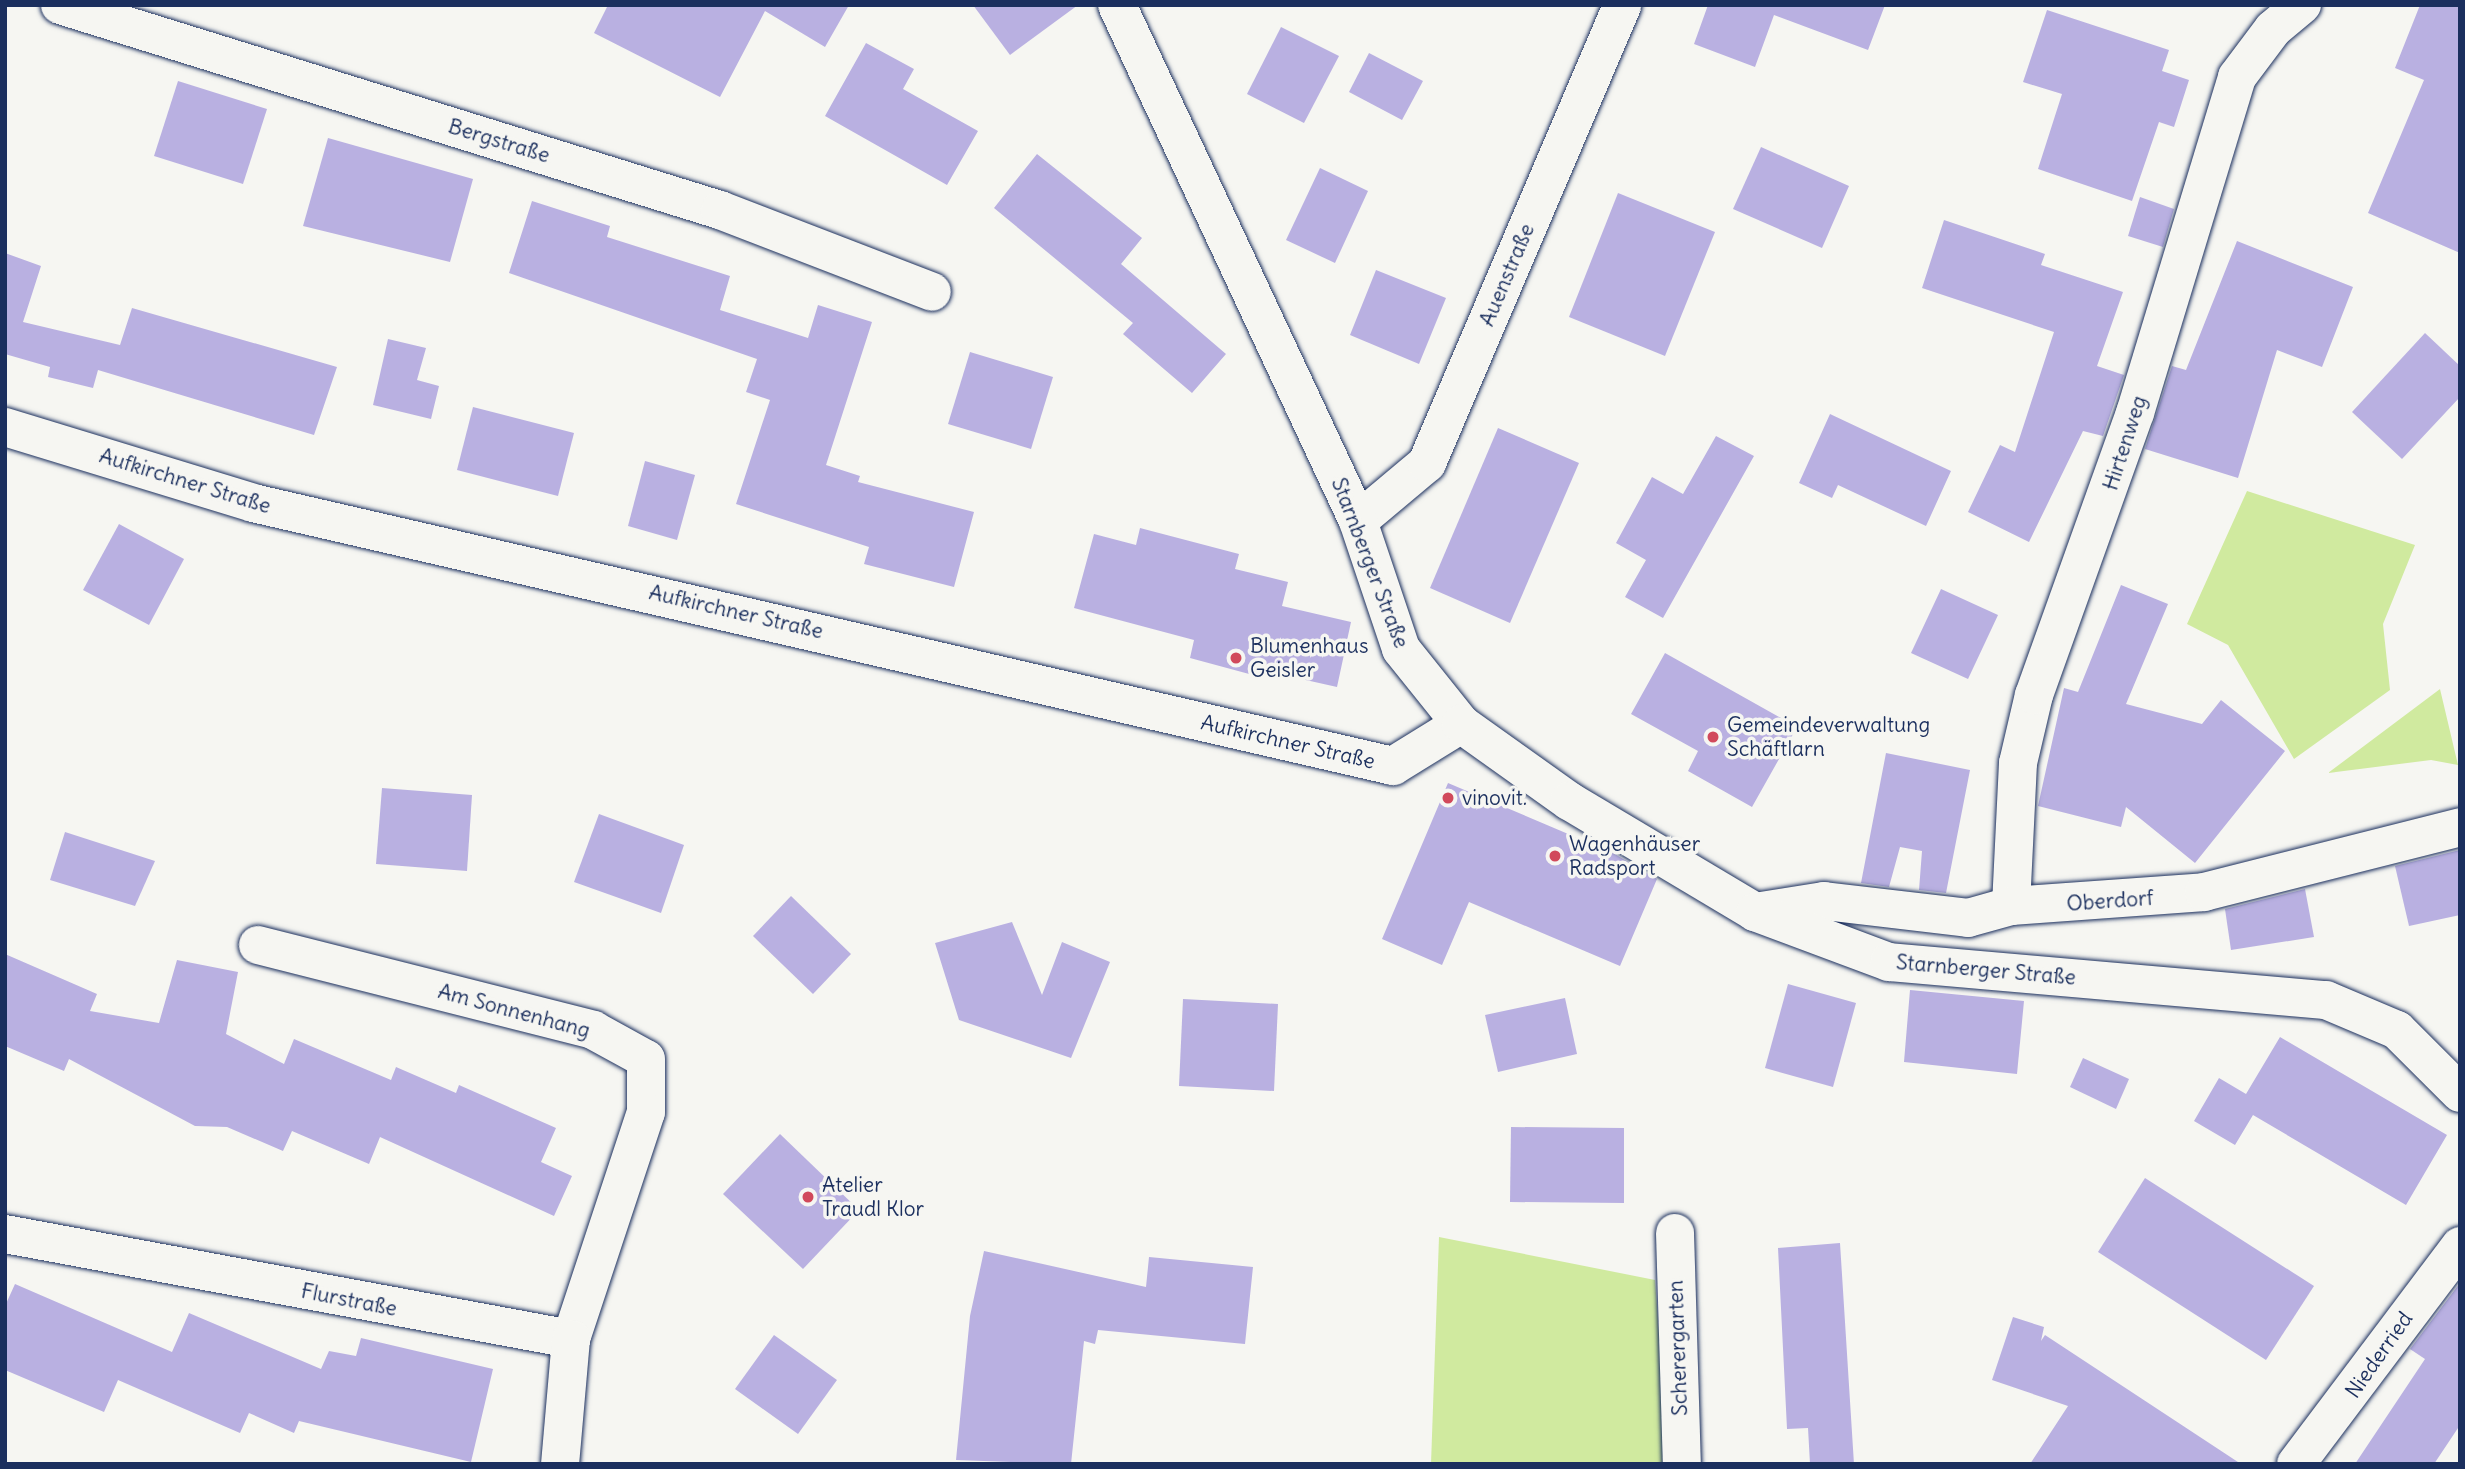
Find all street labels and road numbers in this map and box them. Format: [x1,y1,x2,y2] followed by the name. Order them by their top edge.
[445,114,553,168] street label: Bergstraße
[1474,220,1540,330] street label: Auenstraße
[2098,392,2152,494] street label: Hirtenweg
[96,443,274,519] street label: Aufkirchner Straße
[1326,474,1414,652] street label: Starnberger Straße
[647,580,825,644] street label: Aufkirchner Straße
[1199,710,1377,774] street label: Aufkirchner Straße
[2066,885,2154,917] street label: Oberdorf
[1895,950,2077,990] street label: Starnberger Straße
[435,979,593,1043] street label: Am Sonnenhang
[299,1278,399,1322] street label: Flurstraße
[1663,1280,1693,1416] street label: Scherergarten
[2340,1307,2418,1403] street label: Niederried

